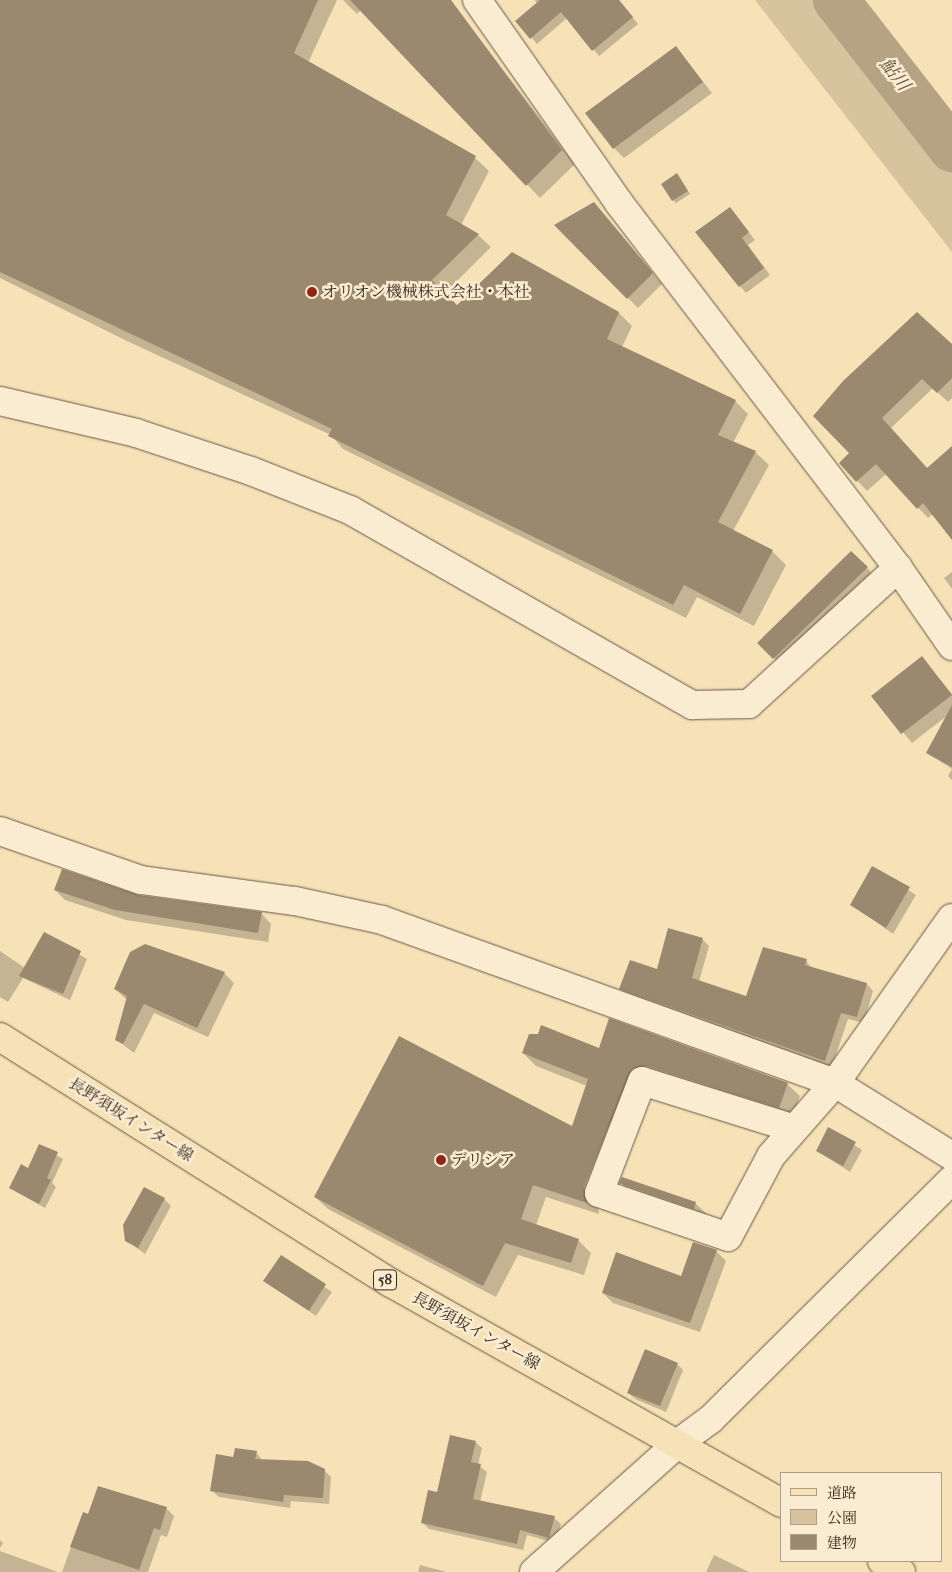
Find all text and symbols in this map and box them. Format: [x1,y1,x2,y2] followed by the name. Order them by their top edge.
[874,54,914,96] water label: 鮎川
[322,282,530,302] place label: オリオン機械株式会社・本社
[306,286,318,298] marker: オリオン機械株式会社・本社
[65,1074,197,1166] street label: 長野須坂インター線
[451,1150,515,1170] place label: デリシア
[435,1154,447,1166] marker: デリシア
[372,1268,398,1292] road number: 58
[408,1288,544,1374] street label: 長野須坂インター線
[780,1472,942,1562] legend
[827,1484,857,1502] text: 道路
[827,1509,857,1527] text: 公園
[827,1534,857,1552] text: 建物

